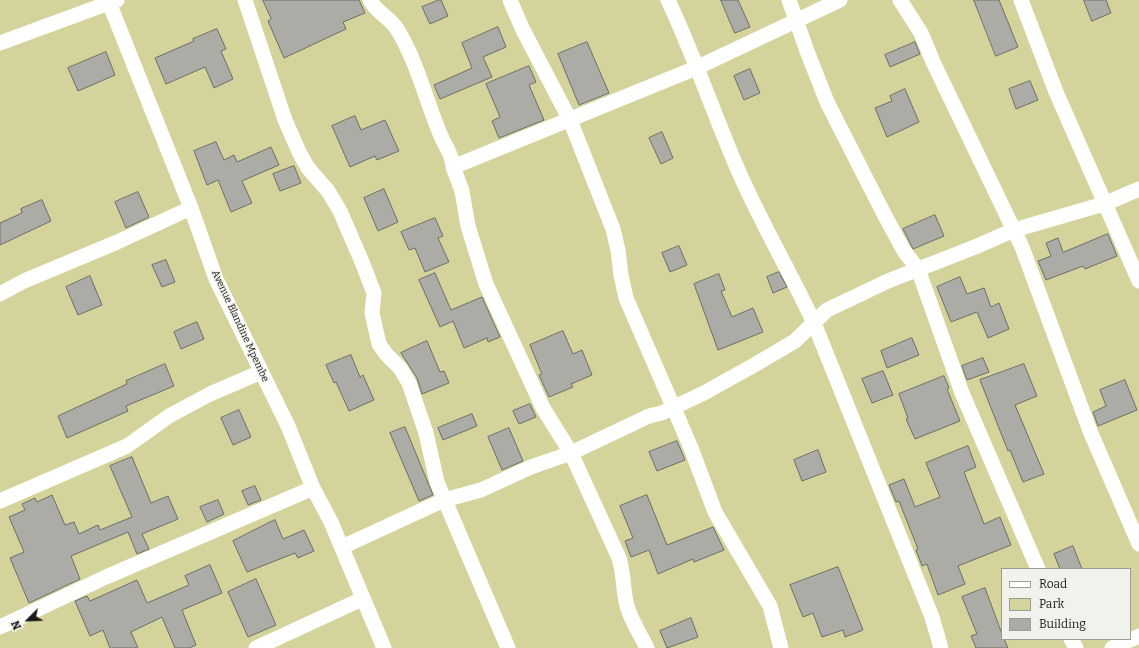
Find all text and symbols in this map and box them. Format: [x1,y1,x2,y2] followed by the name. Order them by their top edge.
[209,268,271,384] street label: Avenue Blandine Mpembe
[1001,568,1131,640] legend
[1039,577,1067,591] text: Road
[1039,597,1064,611] text: Park
[8,600,48,640] north arrow
[1039,617,1086,631] text: Building
[9,619,24,632] text: N

